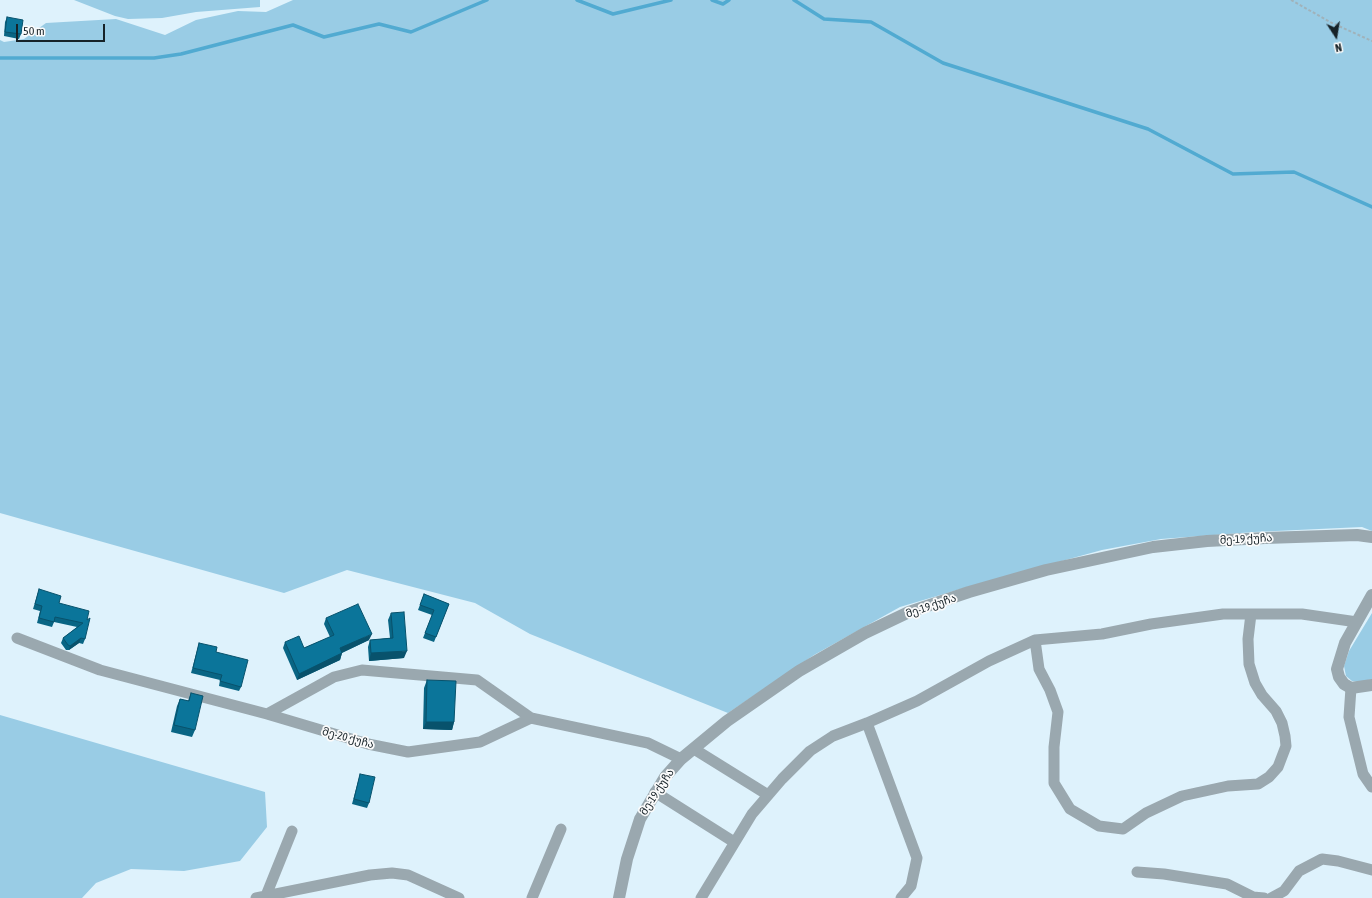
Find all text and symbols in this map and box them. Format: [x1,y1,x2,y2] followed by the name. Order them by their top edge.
[18,16,107,42] scale bar
[1316,16,1356,56] north arrow
[23,24,45,38] text: 50 m
[1334,41,1343,54] text: N
[1219,531,1273,547] street label: მე-19 ქუჩა
[904,591,958,621] street label: მე-19 ქუჩა
[321,725,375,751] street label: მე-20 ქუჩა
[637,766,677,818] street label: მე-19 ქუჩა

